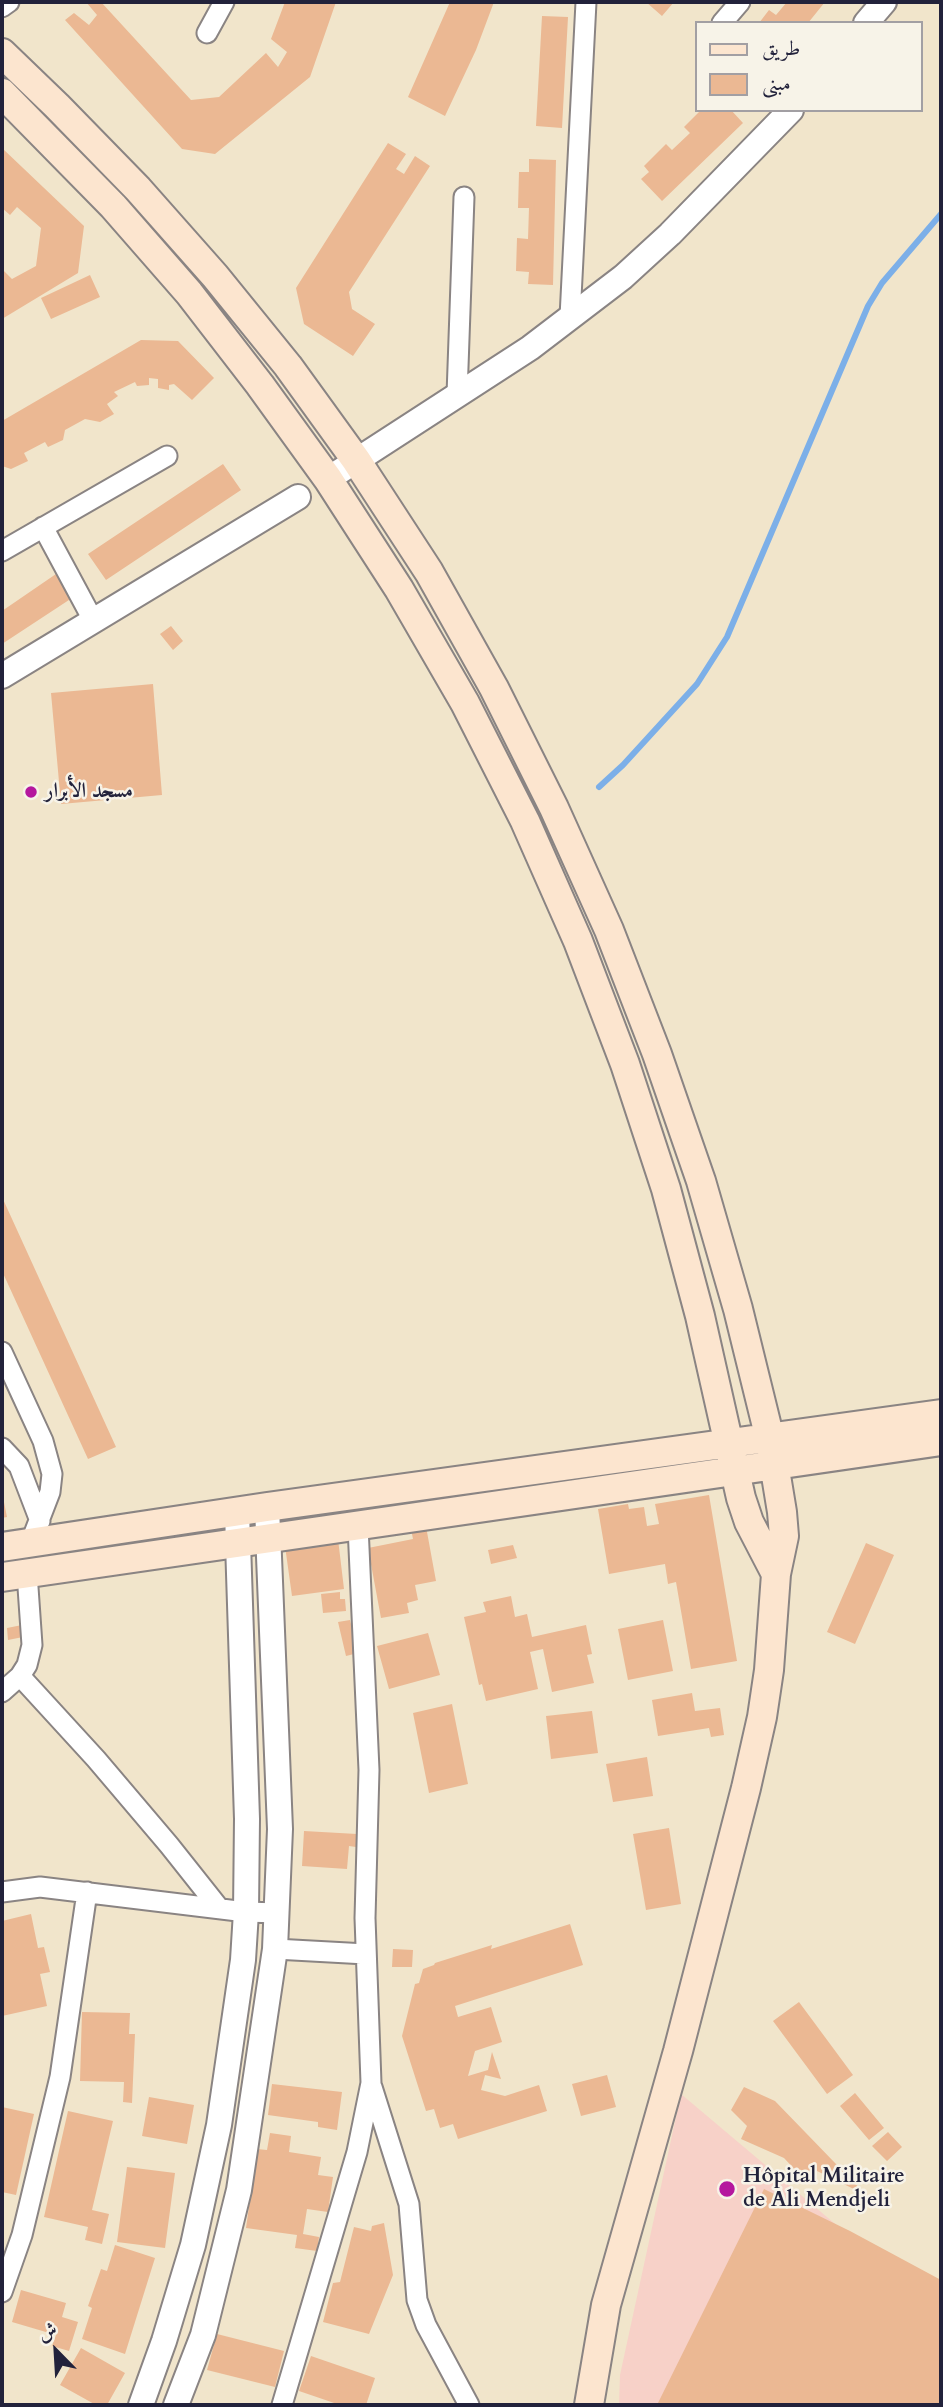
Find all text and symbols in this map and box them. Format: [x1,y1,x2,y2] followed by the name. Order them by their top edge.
[694,21,922,112] legend
[762,34,800,63] text: طريق
[762,69,791,98] text: مبنى
[45,779,133,805] place label: مسجد الأبرار
[23,784,39,800] marker: مسجد الأبرار
[743,2164,905,2214] place label: Hôpital Militaire de Ali Mendjeli
[717,2179,737,2199] marker: Hôpital Militaire de Ali Mendjeli
[21,2316,91,2386] north arrow
[34,2316,61,2348] text: ش

